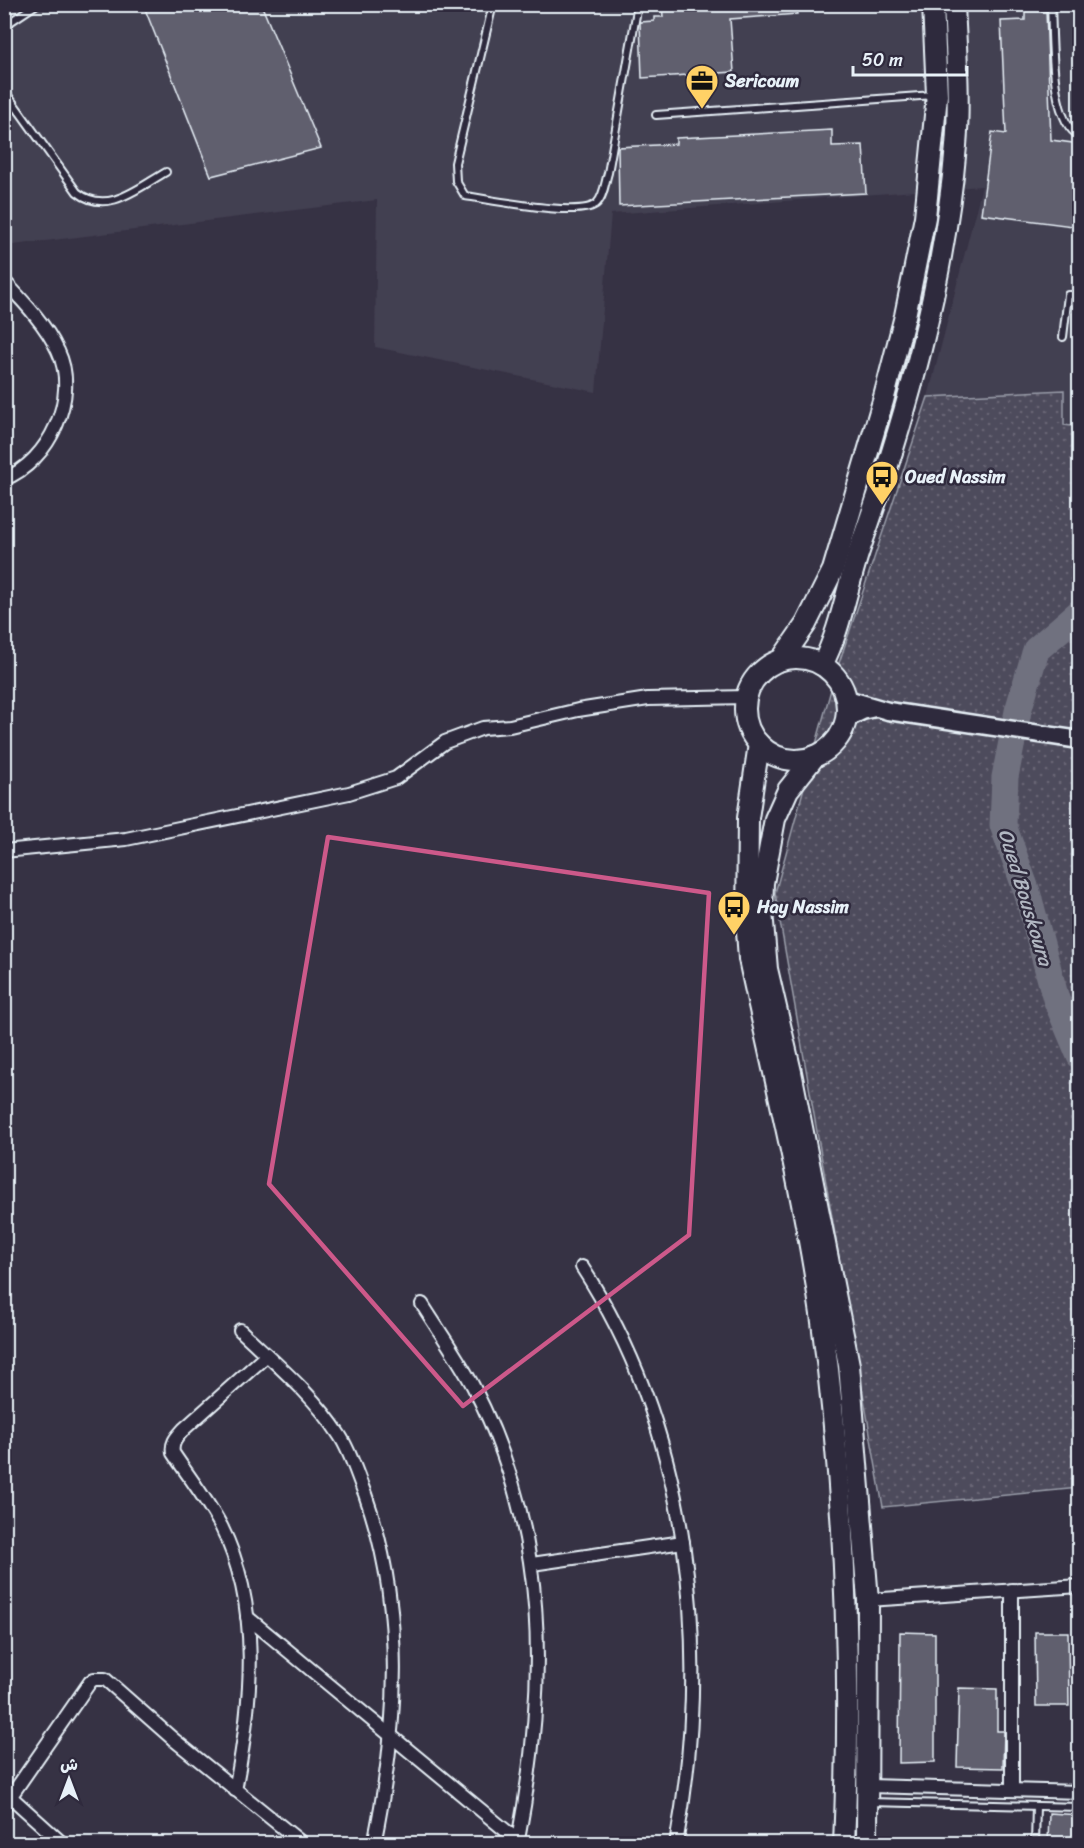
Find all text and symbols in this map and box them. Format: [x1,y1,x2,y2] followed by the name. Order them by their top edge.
[853,39,967,77] scale bar
[862,44,903,76] text: 50 m
[684,63,720,110] office icon: Sericoum
[724,65,799,97] place label: Sericoum
[864,459,900,506] bus stop icon: Oued Nassim
[905,461,1006,493] place label: Oued Nassim
[988,824,1064,972] water label: Oued Bouskoura
[716,889,752,936] bus stop icon: Hay Nassim
[756,891,849,923] place label: Hay Nassim
[39,1749,99,1809] north arrow
[60,1750,78,1779] text: ش

